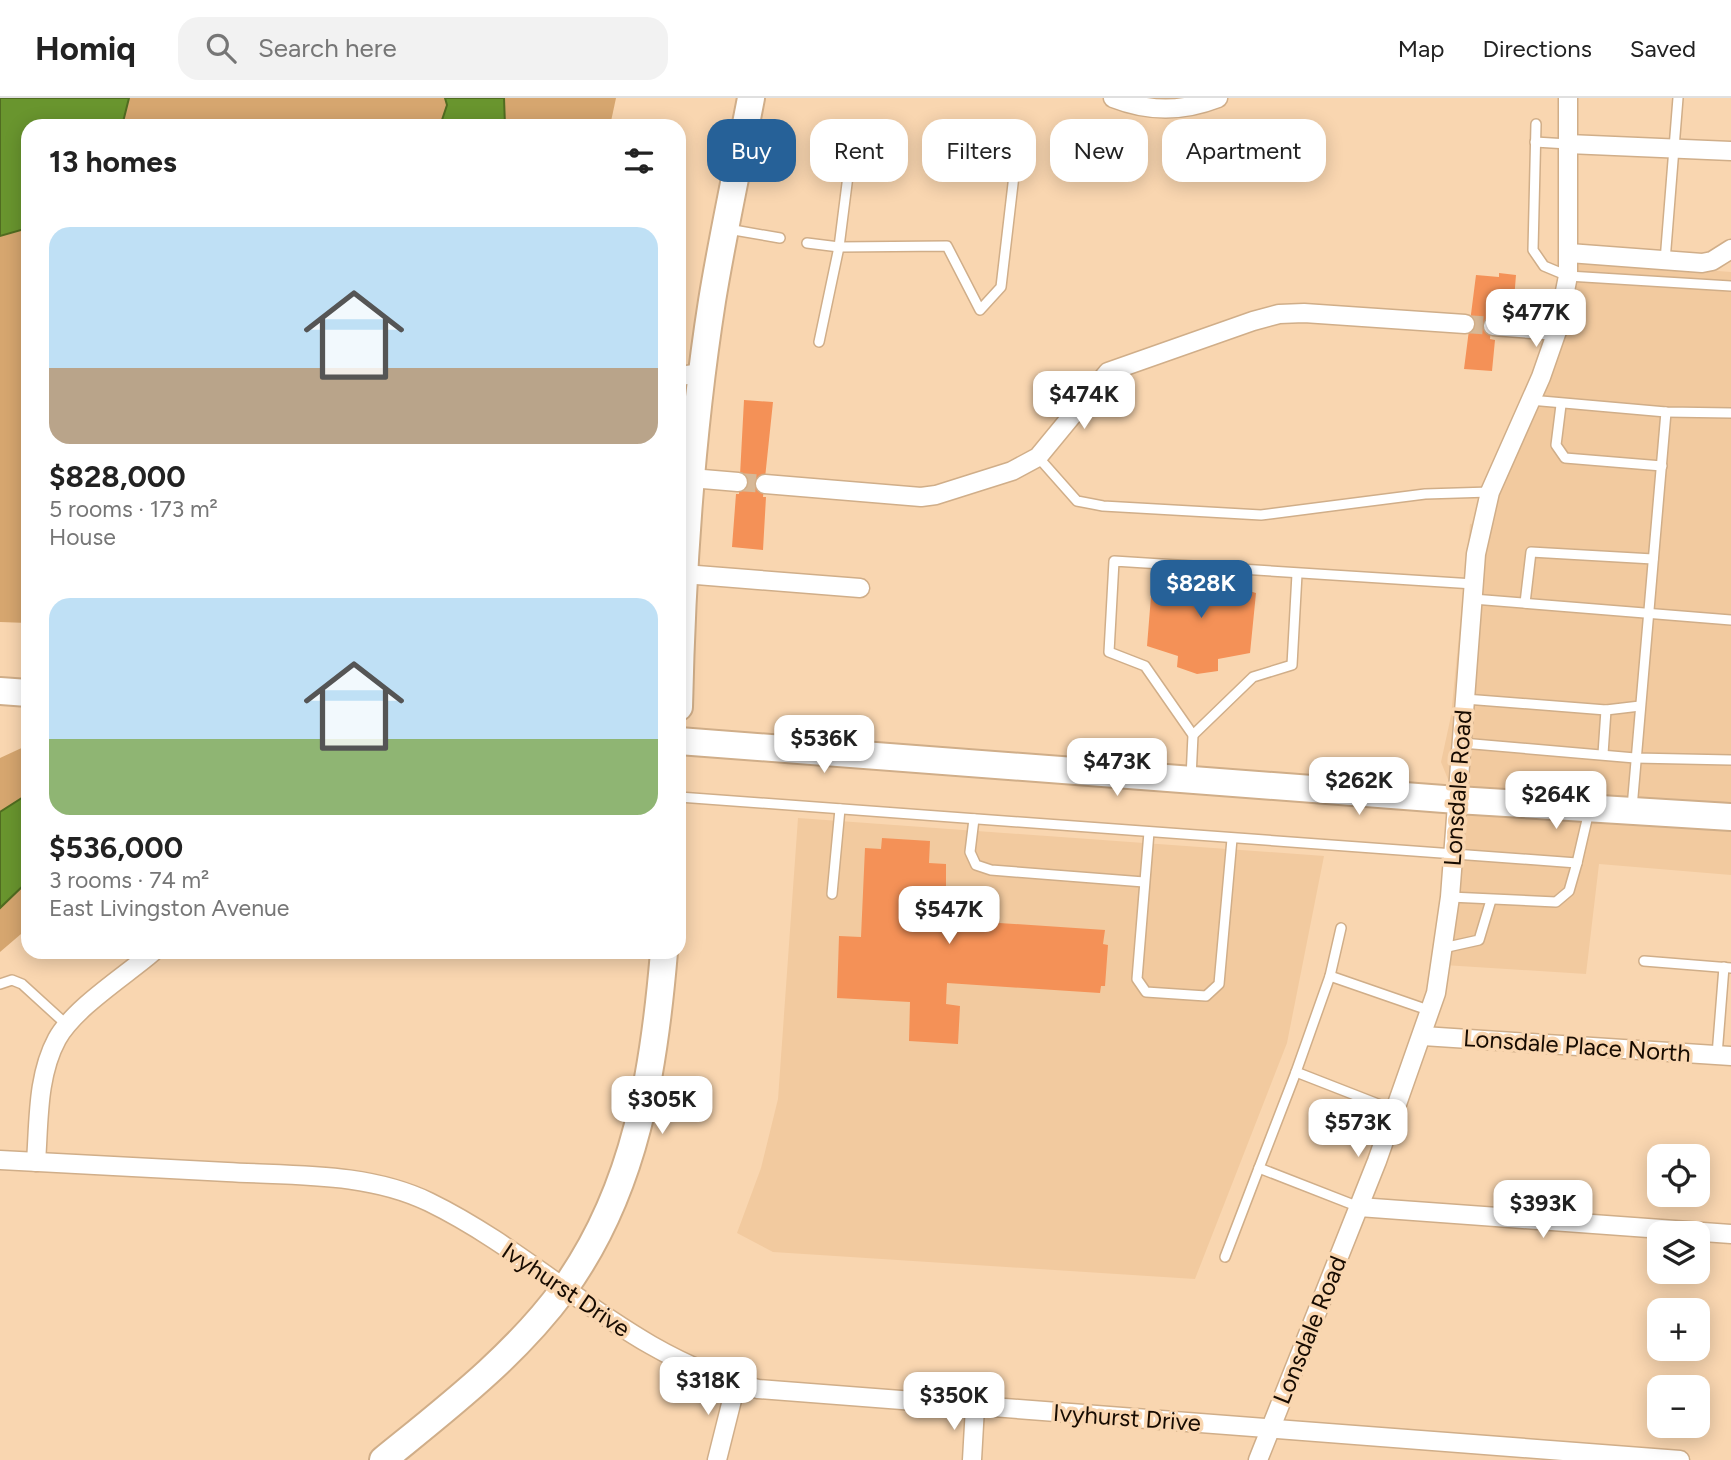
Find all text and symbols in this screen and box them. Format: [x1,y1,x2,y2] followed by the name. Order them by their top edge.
[178,17,668,80] search box
[35,29,136,68] text: Homiq
[202,29,240,67] icon: search
[258,32,397,64] text: Search here
[1398,34,1444,63] text: Map
[1482,34,1592,63] text: Directions
[1630,34,1696,63] text: Saved
[707,119,796,182] chip: Buy
[810,119,908,182] chip: Rent
[922,119,1036,182] chip: Filters
[1050,119,1148,182] chip: New
[1162,119,1326,182] chip: Apartment
[620,142,658,180] icon: filters
[49,143,177,180] text: 13 homes
[291,272,417,398] icon: home
[1487,289,1585,349] pin: $477K
[1502,298,1570,326] text: $477K
[1035,372,1133,431] pin: $474K
[1049,380,1119,408] text: $474K
[49,458,186,495] text: $828,000
[49,495,218,523] text: 5 rooms · 173 m²
[49,523,116,551] text: House
[1152,560,1250,620] pin: $828K
[1166,569,1236,597] text: $828K
[291,643,417,769] icon: home
[1438,709,1477,867] street label: Lonsdale Road
[775,716,873,775] pin: $536K
[790,724,858,752] text: $536K
[1068,738,1166,798] pin: $473K
[1083,747,1151,775] text: $473K
[1310,758,1408,817] pin: $262K
[1325,766,1393,794] text: $262K
[1507,772,1605,831] pin: $264K
[1521,780,1591,808] text: $264K
[49,829,183,866] text: $536,000
[49,866,209,894] text: 3 rooms · 74 m²
[900,886,998,946] pin: $547K
[49,894,289,922] text: East Livingston Avenue
[915,895,983,923] text: $547K
[1462,1023,1692,1068] street label: Lonsdale Place North
[613,1076,711,1136] pin: $305K
[627,1085,697,1113] text: $305K
[1309,1100,1407,1159] pin: $573K
[1325,1108,1392,1136] text: $573K
[1647,1144,1710,1438] map controls
[1647,1144,1710,1207] button: locate
[1494,1180,1592,1240] pin: $393K
[1510,1189,1576,1217] text: $393K
[1647,1221,1710,1284] button: layers
[497,1236,636,1343] street label: Ivyhurst Drive
[1267,1252,1352,1408] street label: Lonsdale Road
[1647,1298,1710,1361] button: +
[659,1358,757,1417] pin: $318K
[676,1366,740,1394] text: $318K
[905,1372,1003,1432] pin: $350K
[1647,1375,1710,1438] button: −
[919,1381,989,1409] text: $350K
[1052,1398,1202,1437] street label: Ivyhurst Drive

